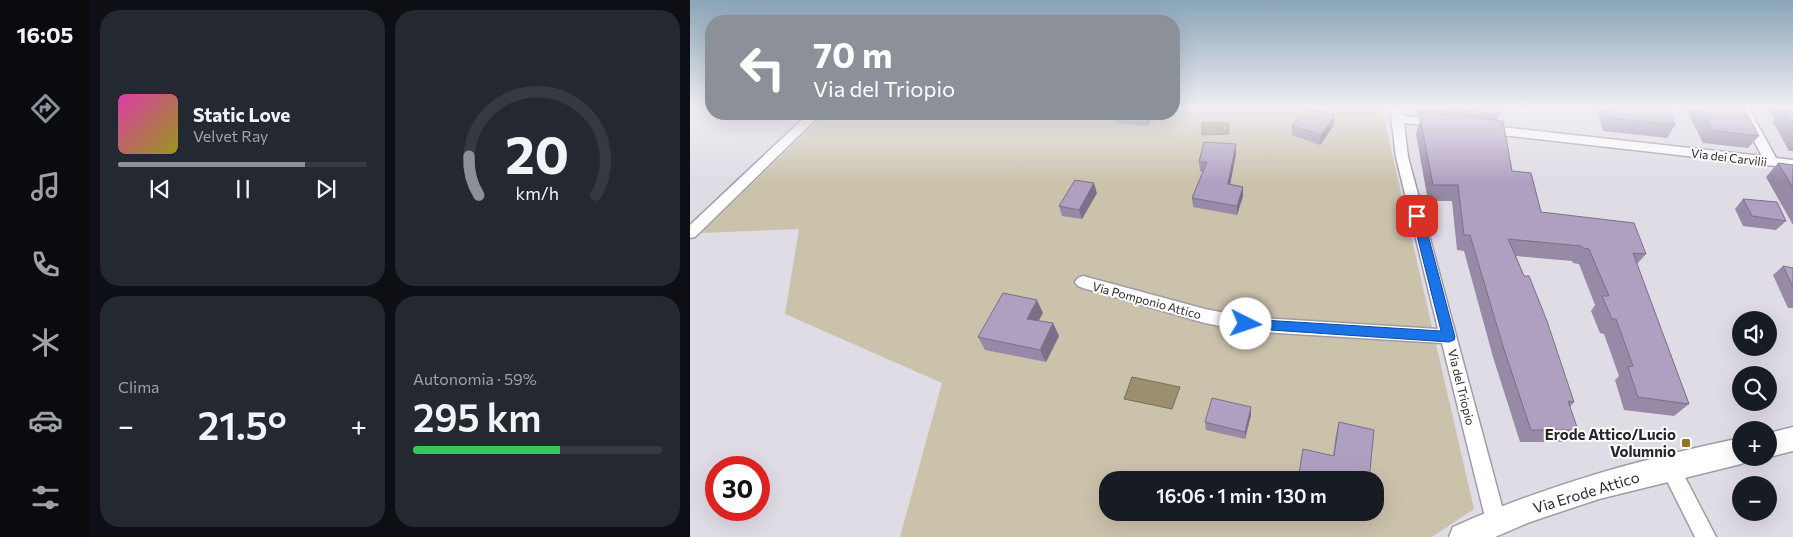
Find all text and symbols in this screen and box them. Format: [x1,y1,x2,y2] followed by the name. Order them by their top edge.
[17,21,73,48] text: 16:05
[813,32,893,75] text: 70 m
[730,35,795,100] icon: left
[813,75,955,102] text: Via del Triopio
[28,91,63,126] icon: directions
[193,103,290,126] text: Static Love
[506,121,569,185] text: 20
[193,126,268,145] text: Velvet Ray
[1690,145,1768,169] street label: Via dei Carvilii
[28,169,63,204] icon: music
[146,175,174,203] icon: previous
[229,175,257,203] icon: pause
[312,175,340,203] icon: next
[516,182,559,204] text: km/h
[1396,195,1438,237] pin
[1403,202,1431,230] icon: arrive
[28,247,63,282] icon: phone
[1091,279,1203,321] street label: Via Pomponio Attico
[1219,297,1271,349] position arrow
[1732,311,1777,521] map controls
[1732,311,1777,356] button: sound
[28,325,63,360] icon: climate
[1446,348,1478,426] street label: Via del Triopio
[1732,366,1777,411] button: search
[413,369,537,388] text: Autonomia · 59%
[118,377,159,396] text: Clima
[413,393,541,440] text: 295 km
[198,401,287,448] text: 21.5°
[28,403,63,438] icon: car
[118,408,134,442] text: −
[351,408,367,442] text: +
[1732,421,1777,466] button: +
[1545,425,1676,460] place label: Erode Attico/Lucio Volumnio
[1680,437,1692,449] marker: Erode Attico/Lucio Volumnio
[705,456,770,521] speed limit sign: 30
[1531,467,1641,517] street label: Via Erode Attico
[1732,476,1777,521] button: −
[28,480,63,515] icon: filters
[1156,484,1327,507] text: 16:06 · 1 min · 130 m

